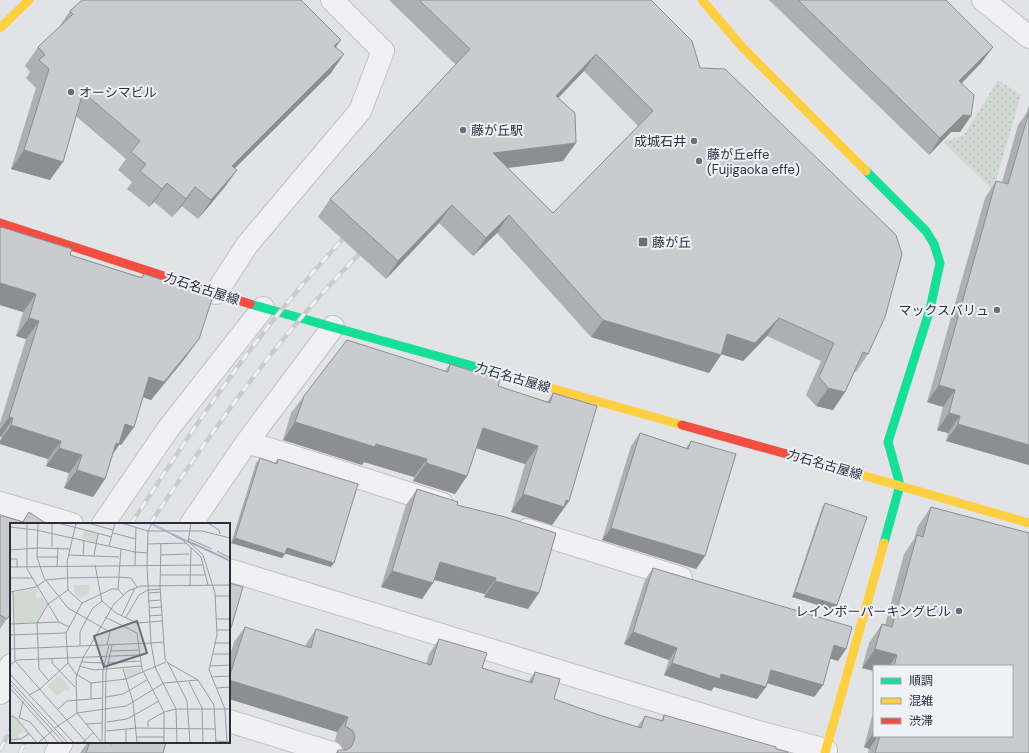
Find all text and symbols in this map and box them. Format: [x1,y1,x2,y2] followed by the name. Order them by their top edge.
[79,84,157,101] place label: オーシマビル
[66,87,76,97] marker: オーシマビル
[471,122,523,139] place label: 藤が丘駅
[458,125,468,135] marker: 藤が丘駅
[634,133,686,150] place label: 成城石井
[689,136,699,146] marker: 成城石井
[707,146,800,178] place label: 藤が丘effe (Fujigaoka effe)
[694,156,704,166] marker: 藤が丘effe (Fujigaoka effe)
[652,234,691,251] place label: 藤が丘
[637,236,649,248] marker: 藤が丘
[162,268,242,309] street label: 力石名古屋線
[898,302,989,319] place label: マックスバリュ
[992,305,1002,315] marker: マックスバリュ
[473,359,553,396] street label: 力石名古屋線
[785,446,865,483] street label: 力石名古屋線
[10,523,230,743] inset map
[796,603,951,620] place label: レインボーパーキングビル
[954,606,964,616] marker: レインボーパーキングビル
[873,665,1013,737] legend
[909,673,933,689] text: 順調
[909,693,933,709] text: 混雑
[909,713,933,729] text: 渋滞

